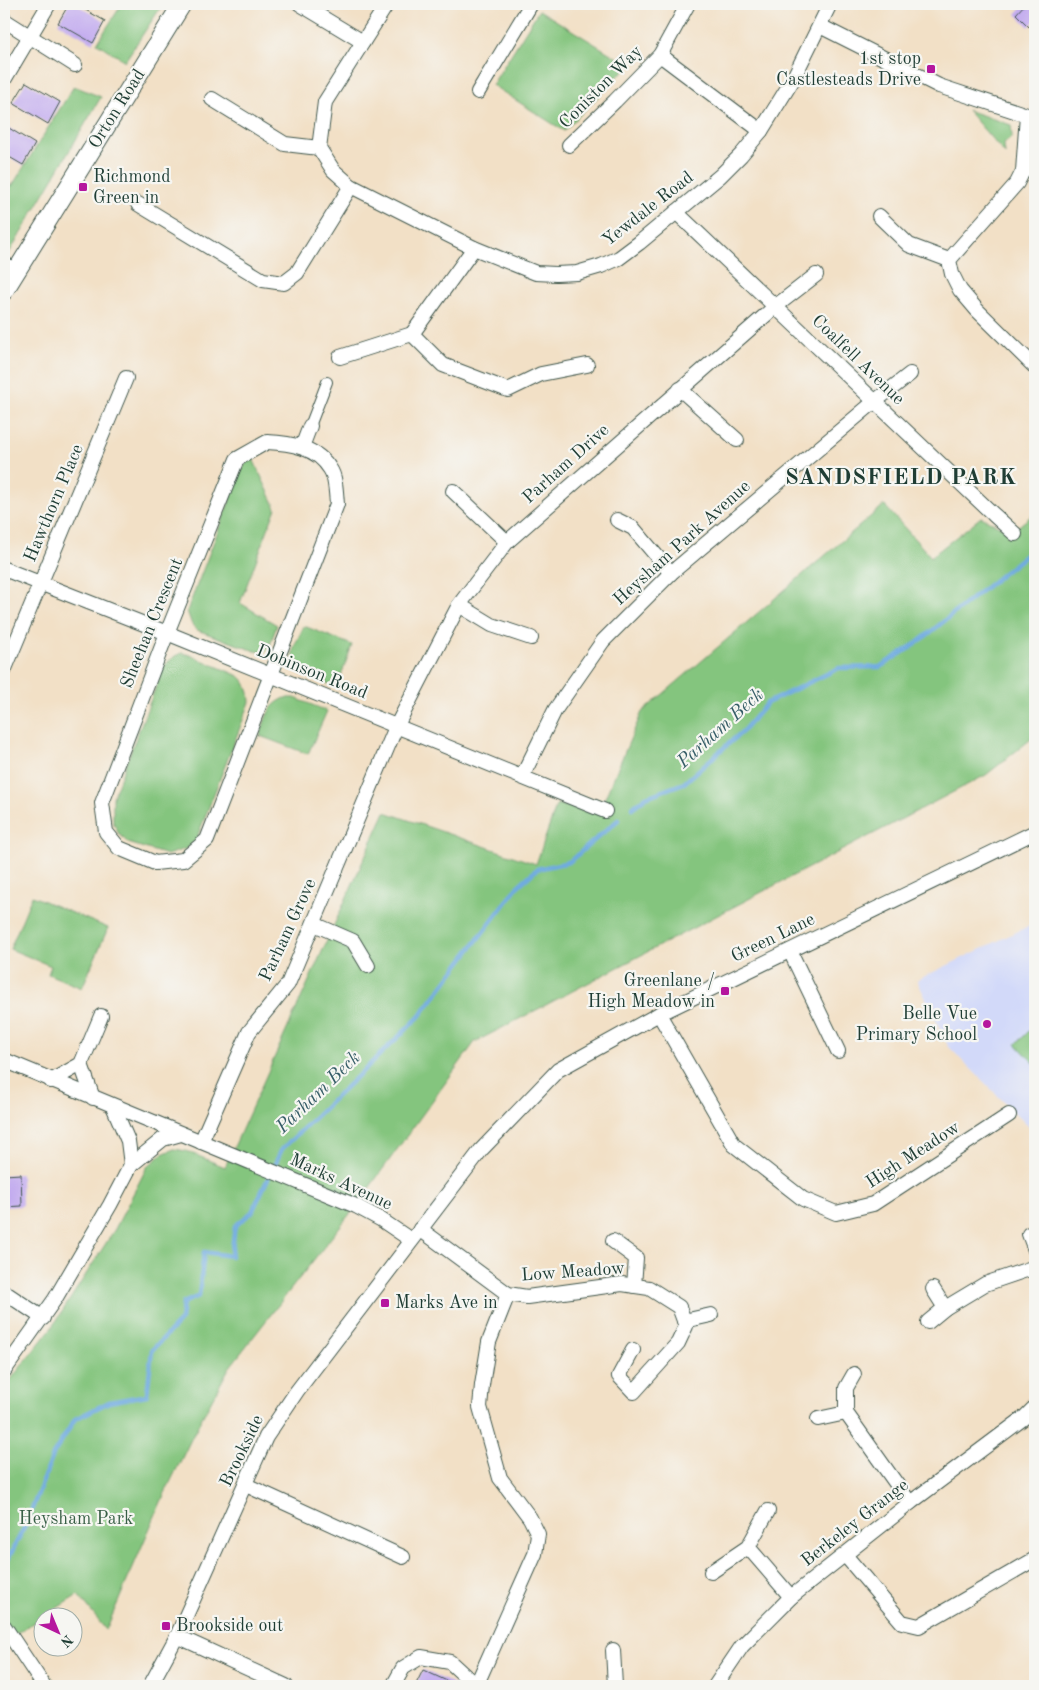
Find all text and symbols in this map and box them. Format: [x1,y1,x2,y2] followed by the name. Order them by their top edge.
[556,42,646,132] street label: Coniston Way
[776,50,921,89] place label: 1st stop Castlesteads Drive
[925,63,937,75] marker: 1st stop Castlesteads Drive
[86,66,148,152] street label: Orton Road
[93,168,171,207] place label: Richmond Green in
[599,168,697,250] street label: Yewdale Road
[77,181,89,193] marker: Richmond Green in
[808,312,908,408] street label: Coalfell Avenue
[519,421,613,507] street label: Parham Drive
[21,442,87,564] street label: Hawthorn Place
[785,467,1017,489] district label: SANDSFIELD PARK
[610,477,754,609] street label: Heysham Park Avenue
[118,555,186,691] street label: Sheehan Crescent
[254,641,370,703] street label: Dobinson Road
[673,686,768,773] water label: Parham Beck
[256,876,320,984] street label: Parham Grove
[728,910,818,966] street label: Green Lane
[588,972,715,1011] place label: Greenlane / High Meadow in
[719,985,731,997] marker: Greenlane / High Meadow in
[856,1005,977,1044] place label: Belle Vue Primary School
[981,1018,993,1030] marker: Belle Vue Primary School
[273,1048,365,1138] water label: Parham Beck
[863,1118,963,1192] street label: High Meadow
[287,1150,395,1214] street label: Marks Avenue
[521,1259,626,1285] street label: Low Meadow
[395,1294,498,1312] place label: Marks Ave in
[379,1297,391,1309] marker: Marks Ave in
[217,1412,267,1490] street label: Brookside
[798,1476,912,1570] street label: Berkeley Grange
[19,1510,133,1528] park label: Heysham Park
[32,1608,82,1658] north arrow
[176,1617,283,1635] place label: Brookside out
[160,1620,172,1632] marker: Brookside out
[57,1632,75,1650] text: N

